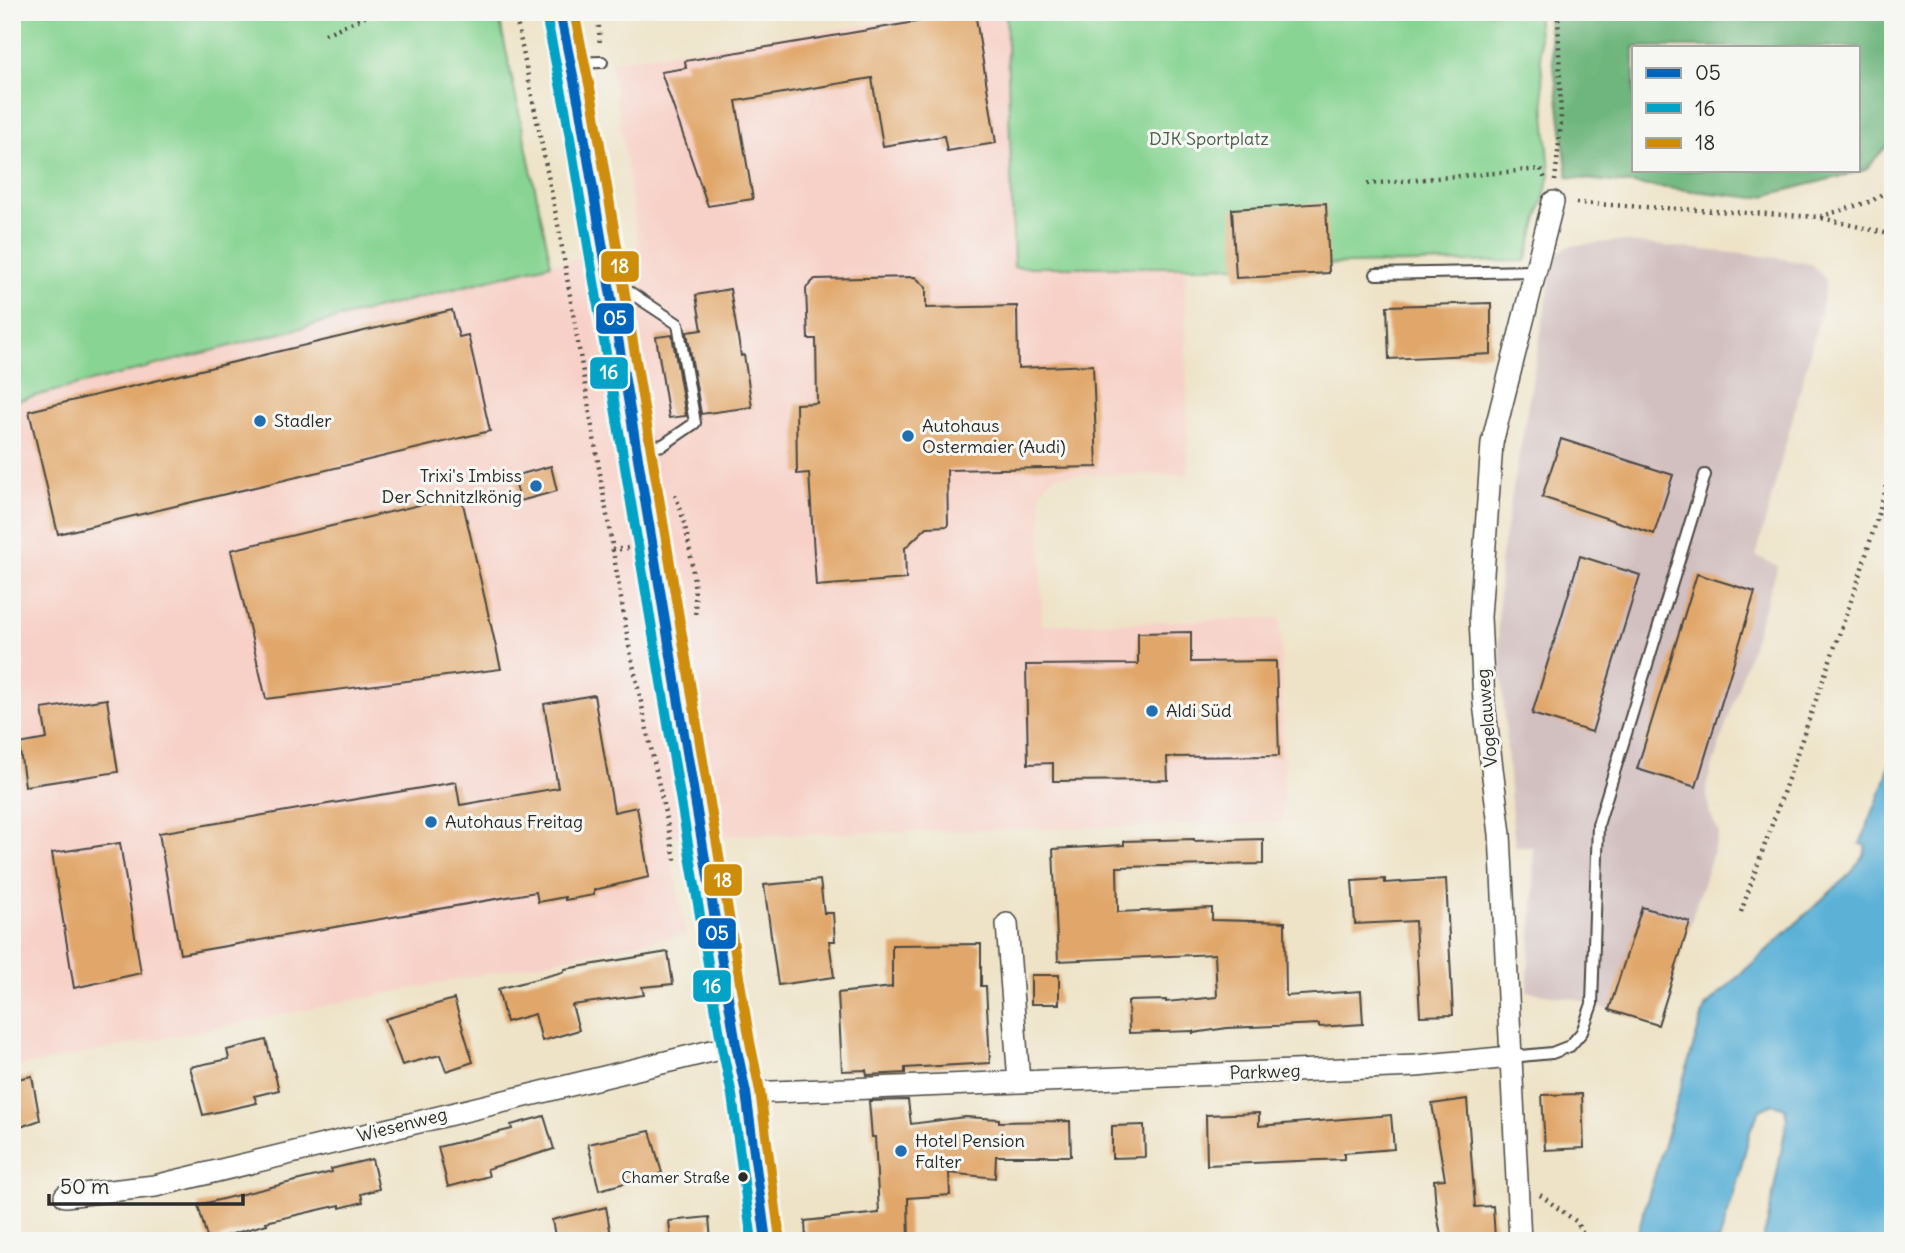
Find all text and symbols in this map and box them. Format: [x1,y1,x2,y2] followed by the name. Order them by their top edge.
[1632,46,1860,172] legend
[1695,59,1721,86] text: 05
[1695,95,1715,122] text: 16
[1149,127,1269,150] park label: DJK Sportplatz
[1695,129,1715,156] text: 18
[600,250,640,283] line badge: 18
[611,254,629,278] text: 18
[595,302,635,335] line badge: 05
[603,306,627,330] text: 05
[589,356,629,390] line badge: 16
[600,360,618,384] text: 16
[274,409,332,432] place label: Stadler
[252,413,268,429] marker: Stadler
[922,414,1066,458] place label: Autohaus Ostermaier (Audi)
[900,428,916,444] marker: Autohaus Ostermaier (Audi)
[382,464,522,508] place label: Trixi's Imbiss Der Schnitzlkönig
[528,478,544,494] marker: Trixi's Imbiss Der Schnitzlkönig
[1471,668,1502,768] street label: Vogelauweg
[1166,699,1232,722] place label: Aldi Süd
[1144,703,1160,719] marker: Aldi Süd
[445,810,583,833] place label: Autohaus Freitag
[423,814,439,830] marker: Autohaus Freitag
[703,863,743,897] line badge: 18
[714,868,732,892] text: 18
[697,917,737,950] line badge: 05
[705,921,729,945] text: 05
[692,969,732,1003] line badge: 16
[703,974,721,998] text: 16
[1229,1059,1301,1084] street label: Parkweg
[354,1102,449,1147] street label: Wiesenweg
[915,1129,1025,1173] place label: Hotel Pension Falter
[893,1143,909,1159] marker: Hotel Pension Falter
[49,1162,243,1206] scale bar
[621,1167,730,1187] place label: Chamer Straße
[736,1170,750,1184] marker: Chamer Straße
[60,1173,109,1200] text: 50 m

